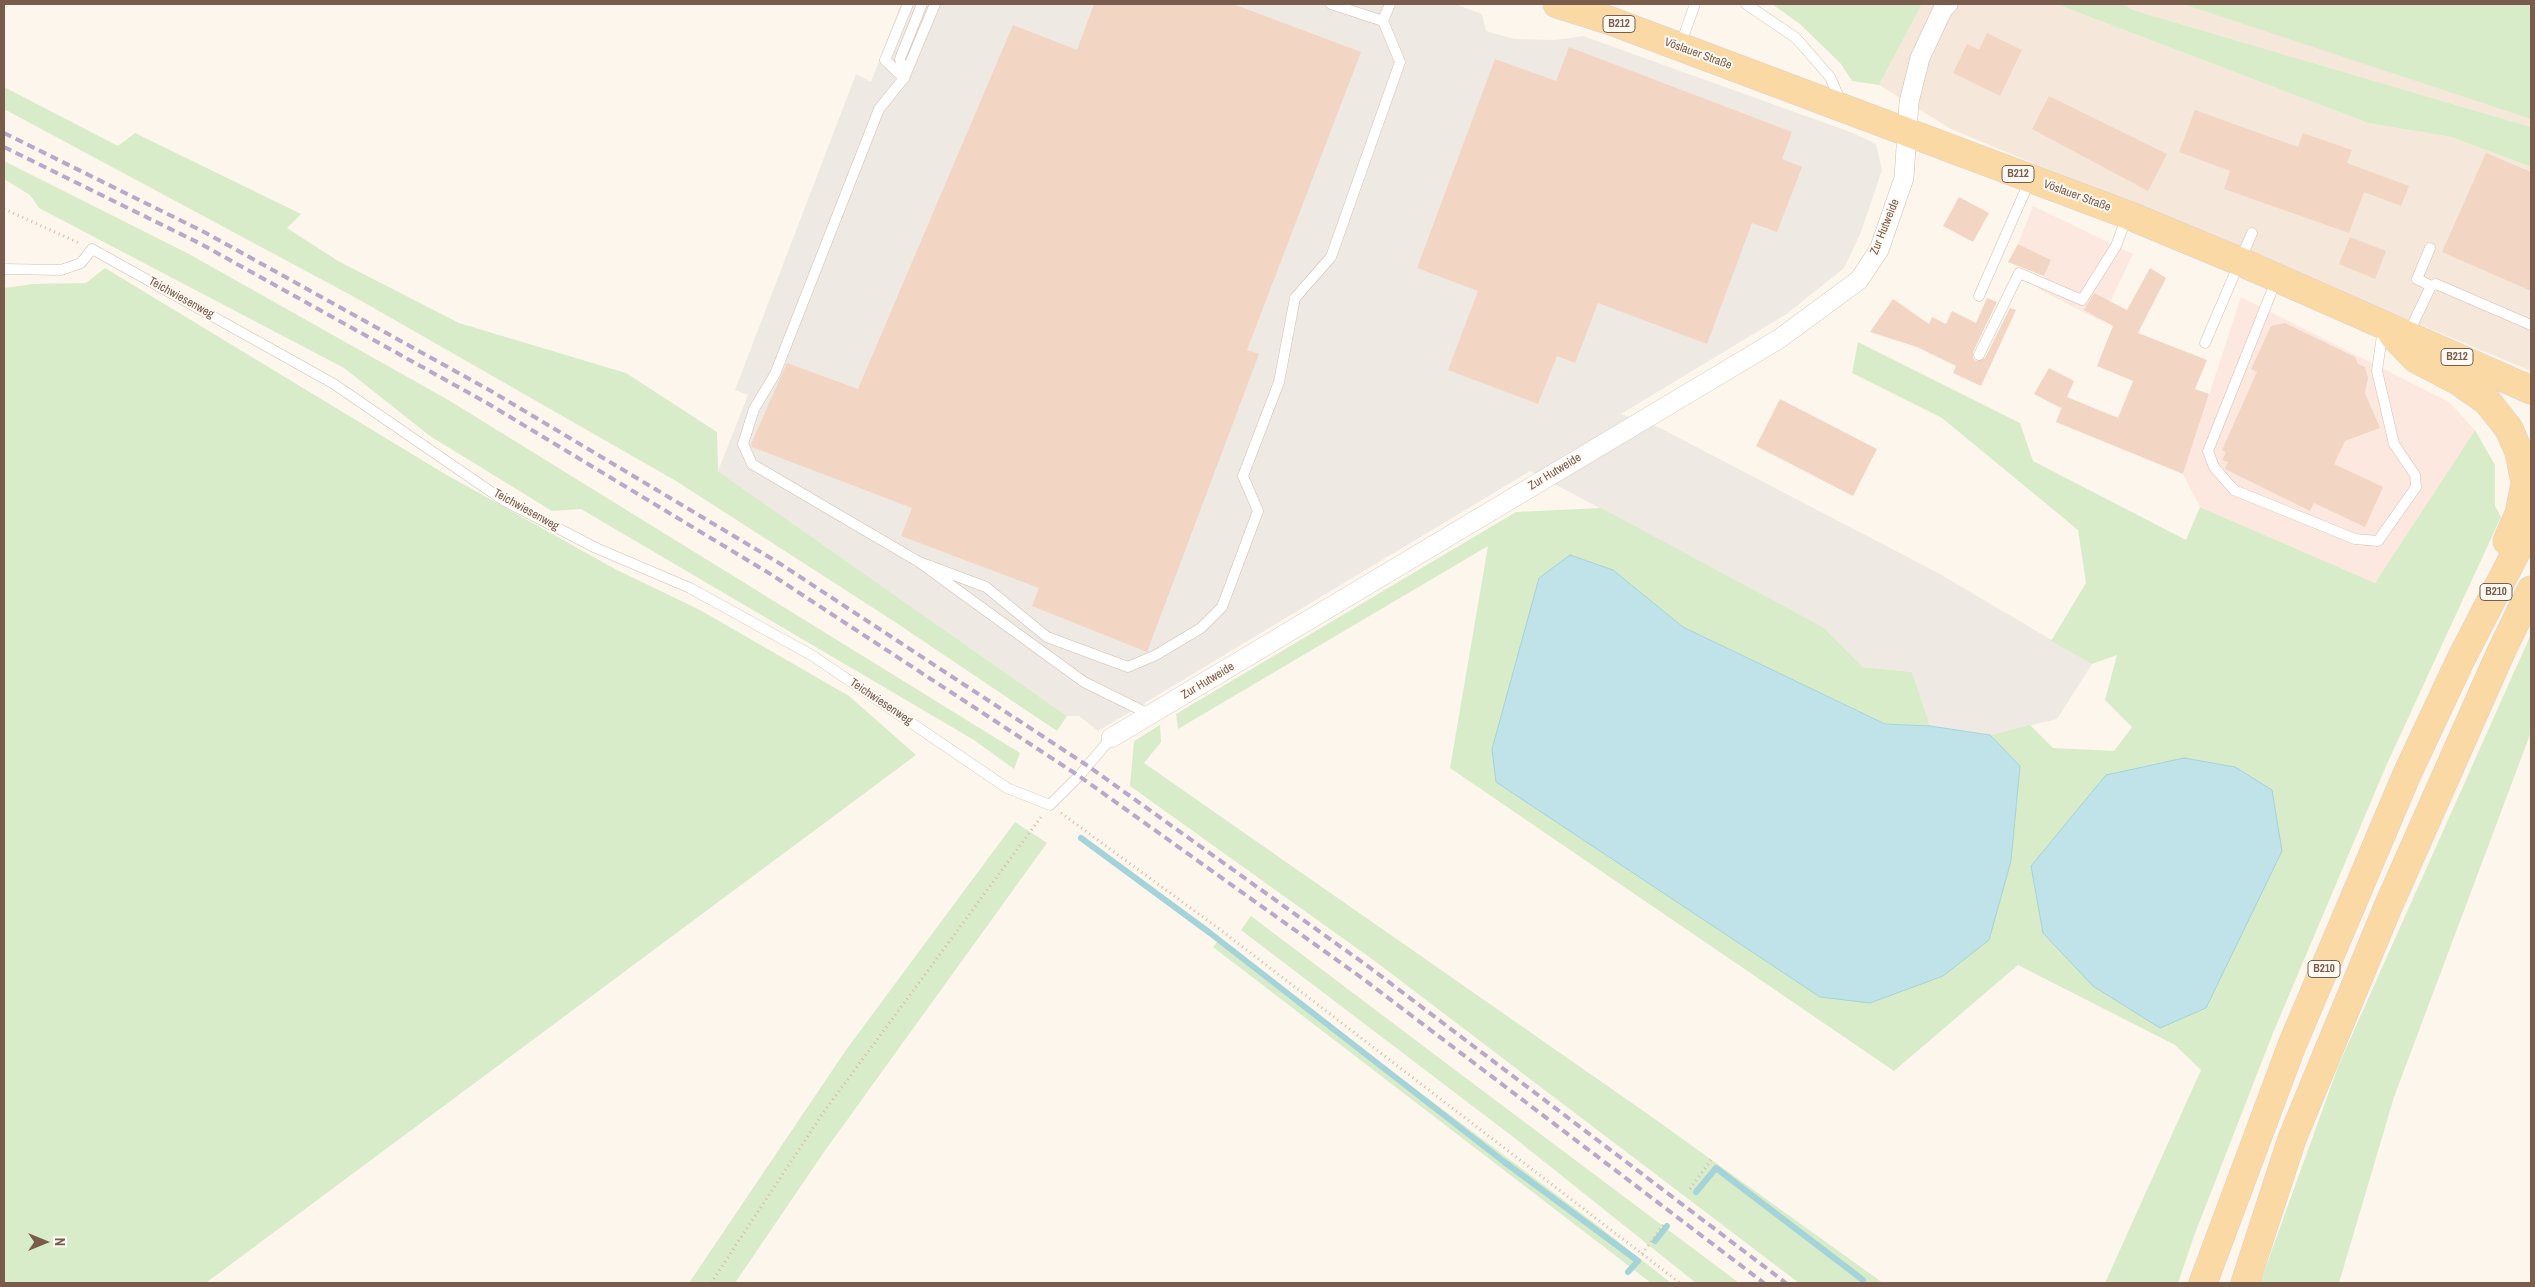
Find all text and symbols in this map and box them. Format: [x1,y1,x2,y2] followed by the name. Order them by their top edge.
[1603,15,1635,32] road number: B212
[1662,35,1734,73] street label: Vöslauer Straße
[2002,165,2034,182] road number: B212
[2041,177,2113,215] street label: Vöslauer Straße
[1867,197,1903,257] street label: Zur Hutweide
[146,274,216,322] street label: Teichwiesenweg
[2441,348,2473,366] road number: B212
[1526,451,1584,493] street label: Zur Hutweide
[491,486,561,534] street label: Teichwiesenweg
[2480,584,2512,600] road number: B210
[1179,660,1237,702] street label: Zur Hutweide
[847,676,915,728] street label: Teichwiesenweg
[2308,961,2340,978] road number: B210
[20,1217,70,1267] north arrow
[51,1238,69,1246] text: N

